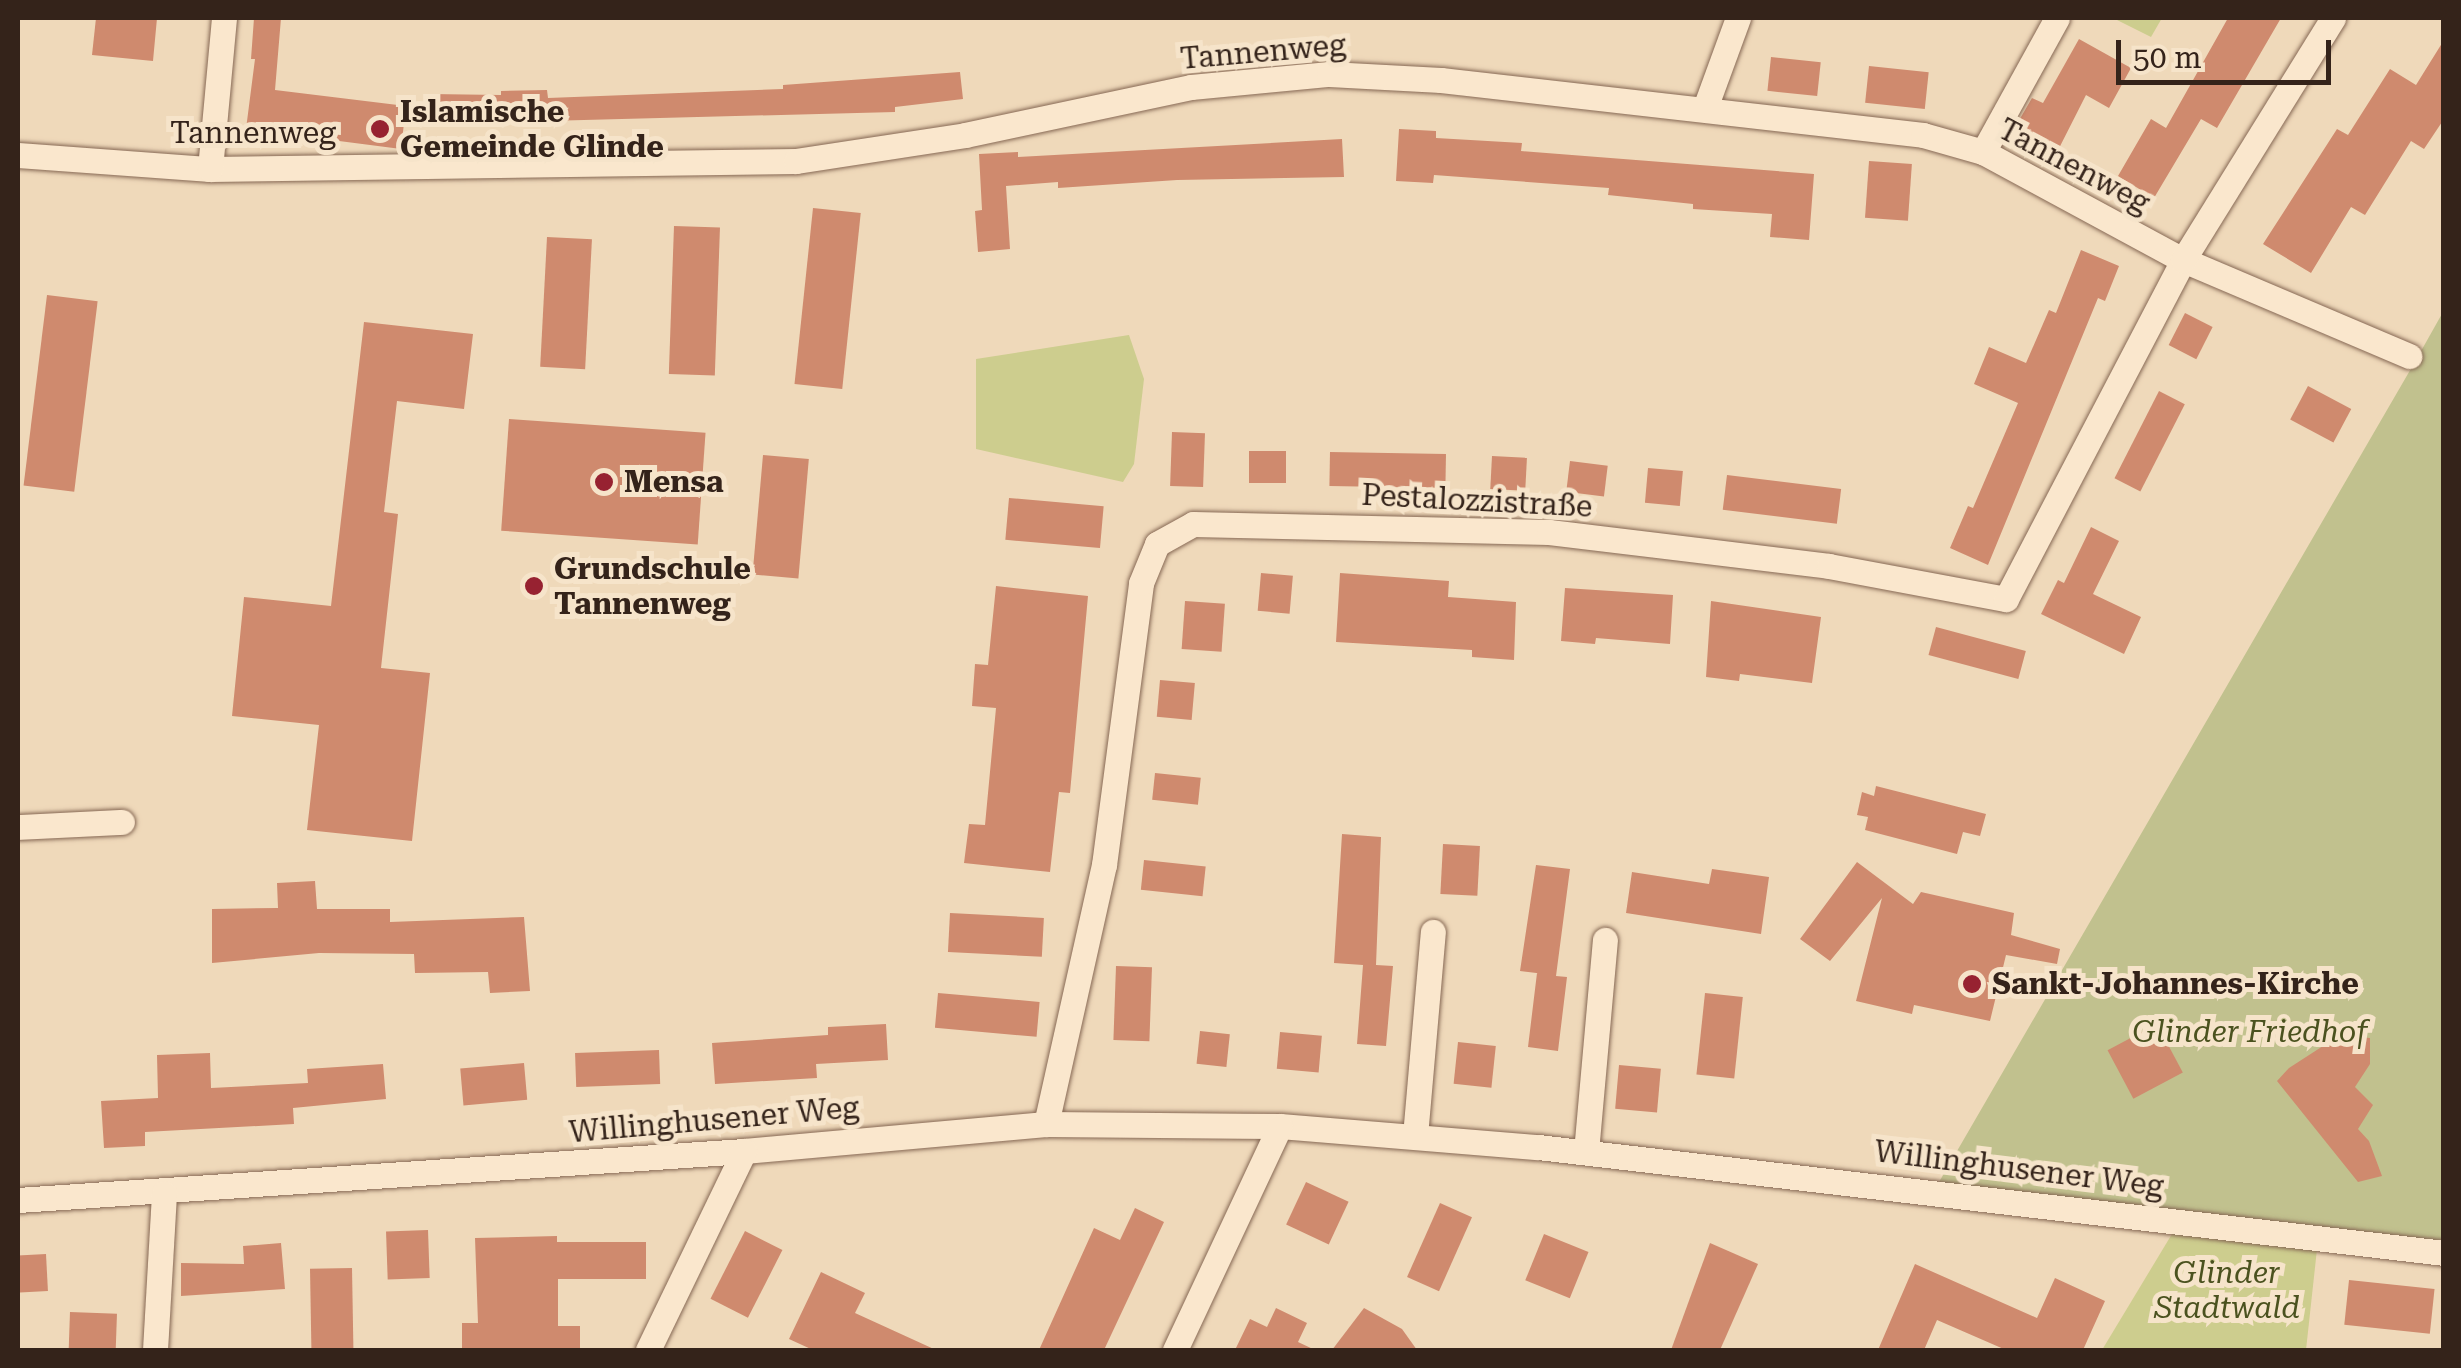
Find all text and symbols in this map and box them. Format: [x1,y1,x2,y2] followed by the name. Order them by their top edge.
[2121,20,2336,82] scale bar
[1179,27,1347,77] street label: Tannenweg
[2133,40,2202,75] text: 50 m
[400,94,664,164] place label: Islamische Gemeinde Glinde
[1992,111,2156,221] street label: Tannenweg
[170,115,336,151] street label: Tannenweg
[369,118,391,140] marker: Islamische Gemeinde Glinde
[624,464,724,500] place label: Mensa
[593,471,615,493] marker: Mensa
[1361,477,1593,525] street label: Pestalozzistraße
[554,551,751,622] place label: Grundschule Tannenweg
[523,575,545,597] marker: Grundschule Tannenweg
[1992,966,2359,1002] place label: Sankt-Johannes-Kirche
[1961,973,1983,995] marker: Sankt-Johannes-Kirche
[2133,1014,2367,1050] park label: Glinder Friedhof
[567,1089,861,1151] street label: Willinghusener Weg
[1872,1133,2166,1205] street label: Willinghusener Weg
[2154,1255,2300,1326] park label: Glinder Stadtwald

